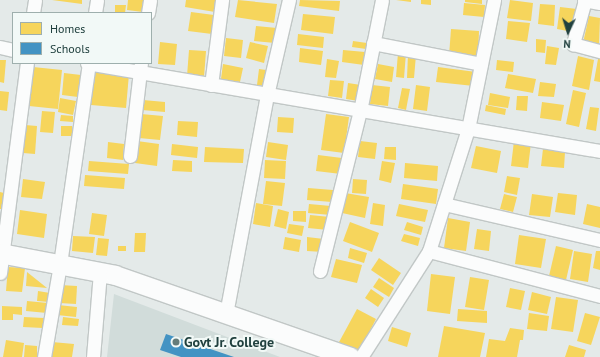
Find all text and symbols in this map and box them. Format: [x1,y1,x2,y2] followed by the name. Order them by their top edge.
[12,12,152,64] legend
[548,12,588,52] north arrow
[50,21,85,36] text: Homes
[563,37,571,51] text: N
[50,41,90,56] text: Schools
[184,334,275,350] place label: Govt Jr. College
[171,337,181,347] marker: Govt Jr. College

